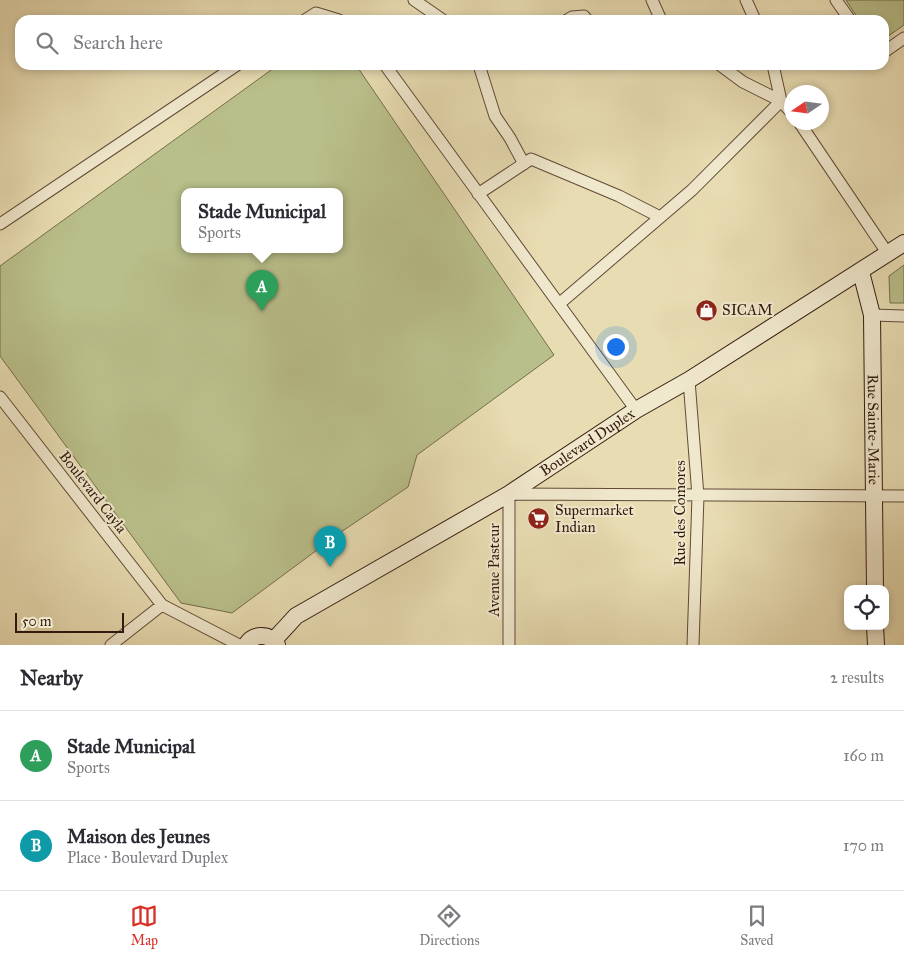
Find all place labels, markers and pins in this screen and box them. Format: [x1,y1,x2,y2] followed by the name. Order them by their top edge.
[246,270,278,311] pin: A
[694,298,718,322] shop icon: SICAM
[722,301,773,319] place label: SICAM
[555,501,635,536] place label: Supermarket Indian
[527,507,551,531] supermarket icon: Supermarket Indian
[314,526,346,567] pin: B

